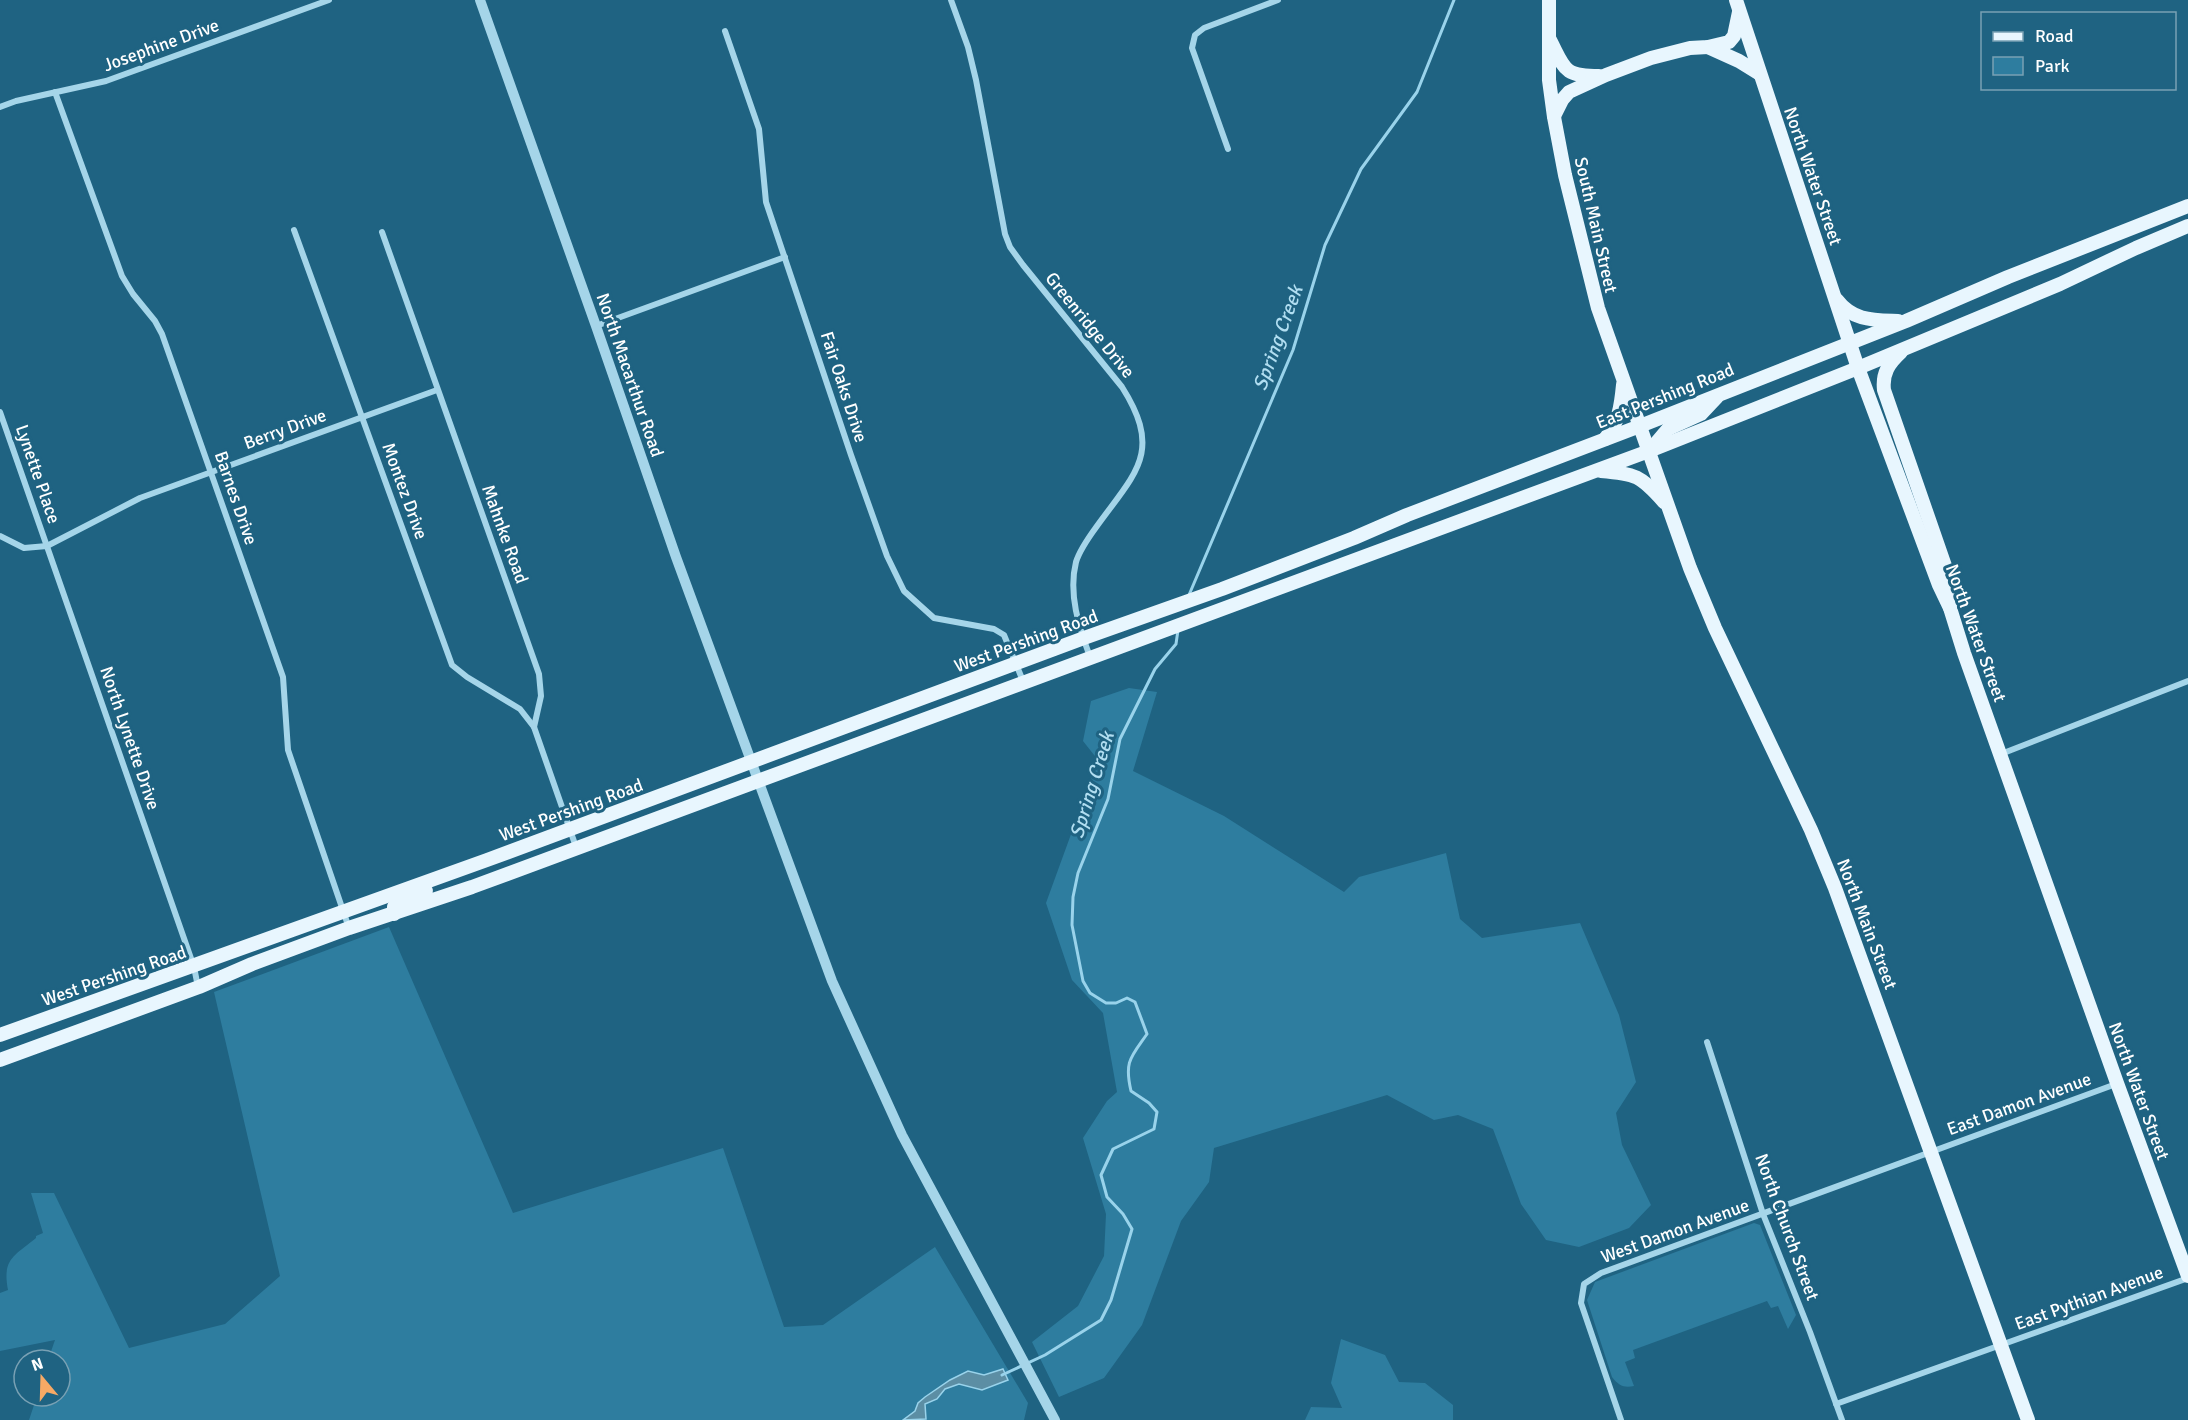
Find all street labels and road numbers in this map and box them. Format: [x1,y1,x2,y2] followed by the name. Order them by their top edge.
[100,14,222,76] street label: Josephine Drive
[1779,104,1847,248] street label: North Water Street
[1570,155,1622,295] street label: South Main Street
[1041,268,1139,382] street label: Greenridge Drive
[592,290,668,460] street label: North Macarthur Road
[816,329,872,445] street label: Fair Oaks Drive
[1593,358,1737,434] street label: East Pershing Road
[241,404,329,454] street label: Berry Drive
[11,422,65,526] street label: Lynette Place
[377,440,433,542] street label: Montez Drive
[210,448,262,548] street label: Barnes Drive
[477,482,533,586] street label: Mahnke Road
[1941,561,2011,705] street label: North Water Street
[951,605,1101,677] street label: West Pershing Road
[95,663,165,813] street label: North Lynette Drive
[496,774,646,846] street label: West Pershing Road
[1832,856,1902,992] street label: North Main Street
[39,941,189,1011] street label: West Pershing Road
[2104,1019,2174,1163] street label: North Water Street
[1944,1068,2094,1140] street label: East Damon Avenue
[1750,1151,1824,1303] street label: North Church Street
[1598,1194,1752,1268] street label: West Damon Avenue
[2012,1261,2166,1335] street label: East Pythian Avenue

